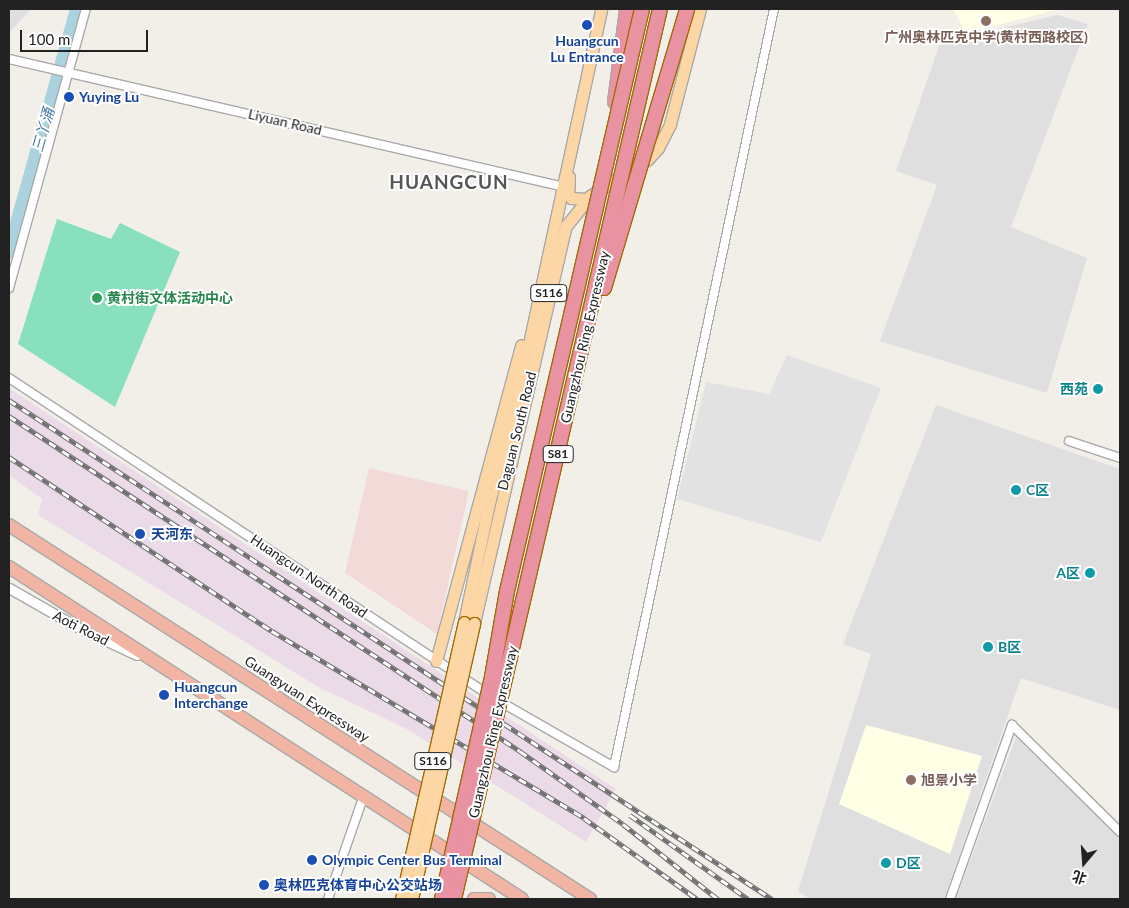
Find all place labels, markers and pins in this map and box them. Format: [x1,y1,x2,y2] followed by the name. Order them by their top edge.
[980,15,992,27] marker: 广州奥林匹克中学(黄村西路校区)
[581,19,593,31] marker: Huangcun Lu Entrance
[884,29,1088,45] place label: 广州奥林匹克中学(黄村西路校区)
[550,33,624,65] place label: Huangcun Lu Entrance
[79,89,139,105] place label: Yuying Lu
[63,91,75,103] marker: Yuying Lu
[107,290,233,306] place label: 黄村街文体活动中心
[91,292,103,304] marker: 黄村街文体活动中心
[1060,381,1088,397] place label: 西苑
[1092,383,1104,395] marker: 西苑
[1026,482,1049,498] place label: C区
[1010,484,1022,496] marker: C区
[151,526,193,542] place label: 天河东
[133,527,147,541] marker: 天河东
[1056,565,1080,581] place label: A区
[1084,567,1096,579] marker: A区
[998,639,1021,655] place label: B区
[982,641,994,653] marker: B区
[174,679,248,712] place label: Huangcun Interchange
[158,689,170,701] marker: Huangcun Interchange
[921,772,977,788] place label: 旭景小学
[905,774,917,786] marker: 旭景小学
[322,852,503,868] place label: Olympic Center Bus Terminal
[306,854,318,866] marker: Olympic Center Bus Terminal
[896,855,921,871] place label: D区
[880,857,892,869] marker: D区
[274,877,442,893] place label: 奥林匹克体育中心公交站场
[258,879,270,891] marker: 奥林匹克体育中心公交站场

